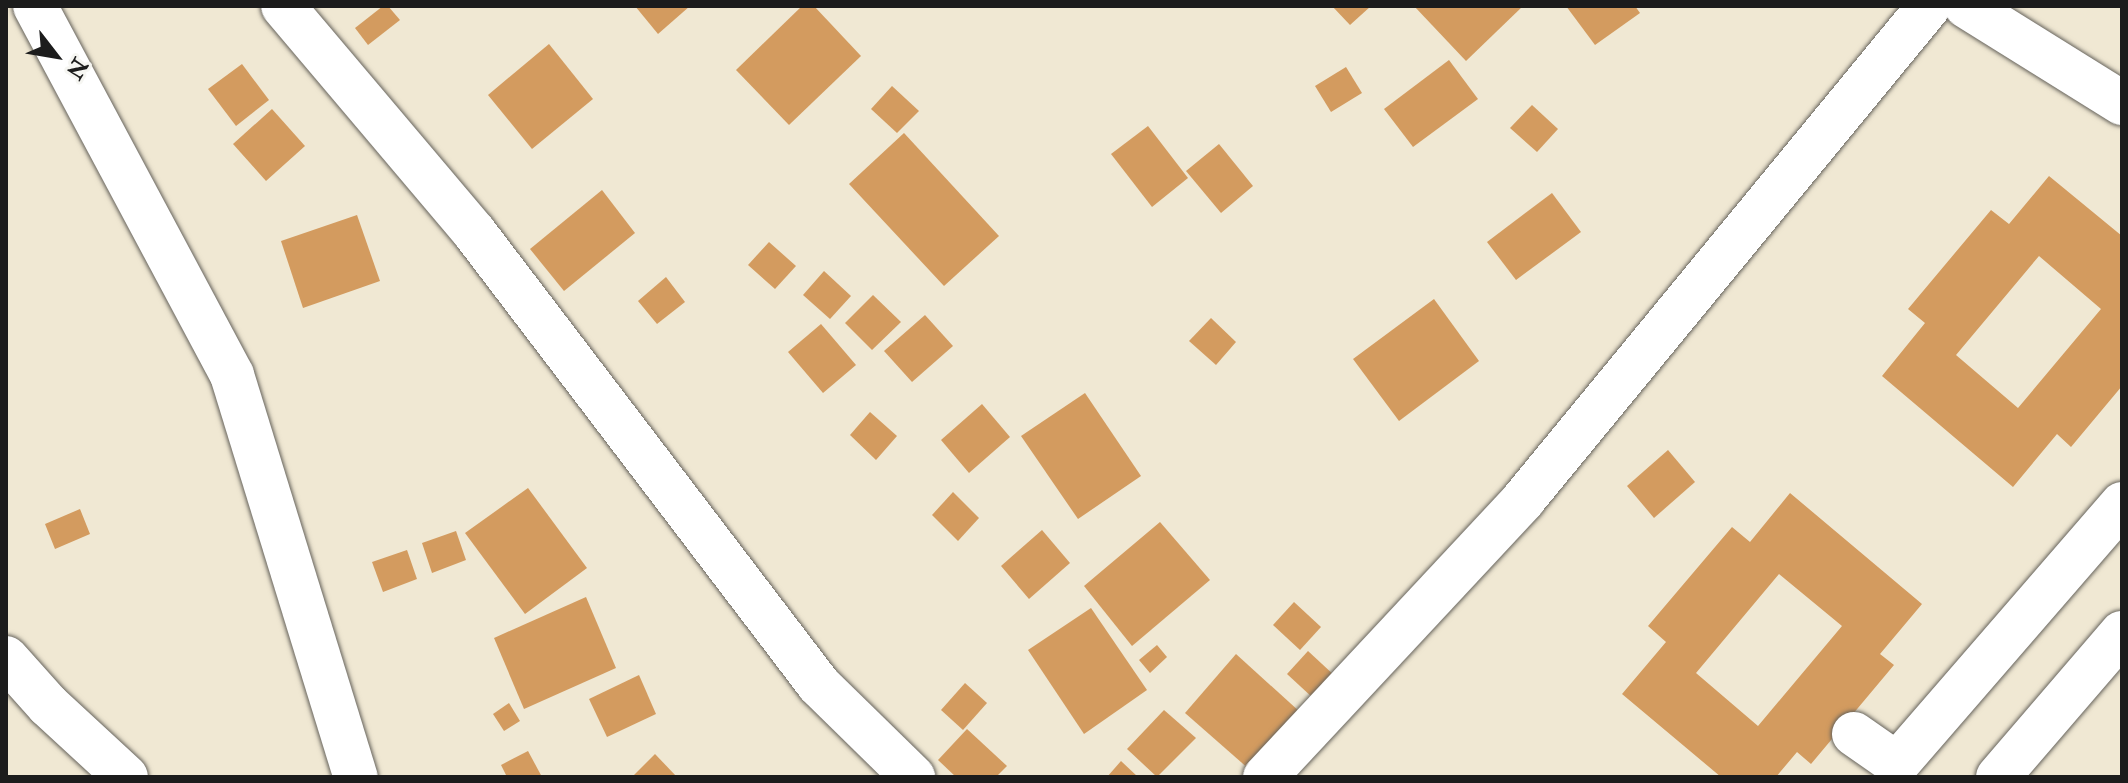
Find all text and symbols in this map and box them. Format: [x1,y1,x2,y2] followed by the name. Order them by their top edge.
[16,16,96,96] north arrow
[60,53,94,84] text: N

